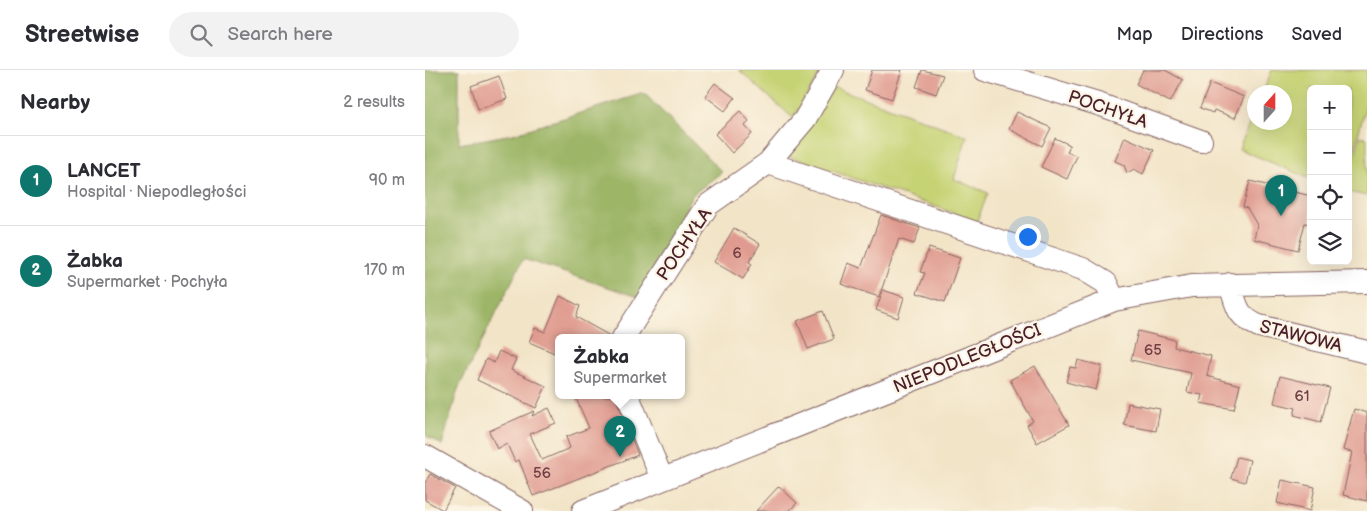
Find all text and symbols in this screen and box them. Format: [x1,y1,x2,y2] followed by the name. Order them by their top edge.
[169,12,519,57] search box
[25,20,139,49] text: Streetwise
[187,21,215,49] icon: search
[227,23,333,46] text: Search here
[1117,24,1153,45] text: Map
[1181,24,1263,45] text: Directions
[1291,24,1342,45] text: Saved
[1247,85,1292,130] north arrow
[1307,85,1352,265] map controls
[1307,85,1352,130] button: +
[1065,86,1150,133] street label: POCHYŁA
[20,90,90,115] text: Nearby
[343,93,405,112] text: 2 results
[1307,130,1352,175] button: −
[67,160,140,183] text: LANCET
[33,171,39,190] text: 1
[369,171,405,190] text: 90 m
[1265,175,1297,216] pin: 1
[1307,175,1352,220] button: locate
[67,183,246,202] text: Hospital · Niepodległości
[653,204,716,284] street label: POCHYŁA
[1307,220,1352,265] button: layers
[1015,224,1041,250] your location
[732,244,742,263] house number: 6
[67,250,123,273] text: Żabka
[31,261,41,280] text: 2
[364,261,405,280] text: 170 m
[67,273,228,292] text: Supermarket · Pochyła
[1257,316,1344,357] street label: STAWOWA
[889,317,1044,398] street label: NIEPODLEGŁOŚCI
[555,334,685,399] popup
[1144,341,1162,360] house number: 65
[573,346,629,369] text: Żabka
[573,369,667,388] text: Supermarket
[1295,387,1309,406] house number: 61
[604,416,636,457] pin: 2
[533,464,551,483] house number: 56

